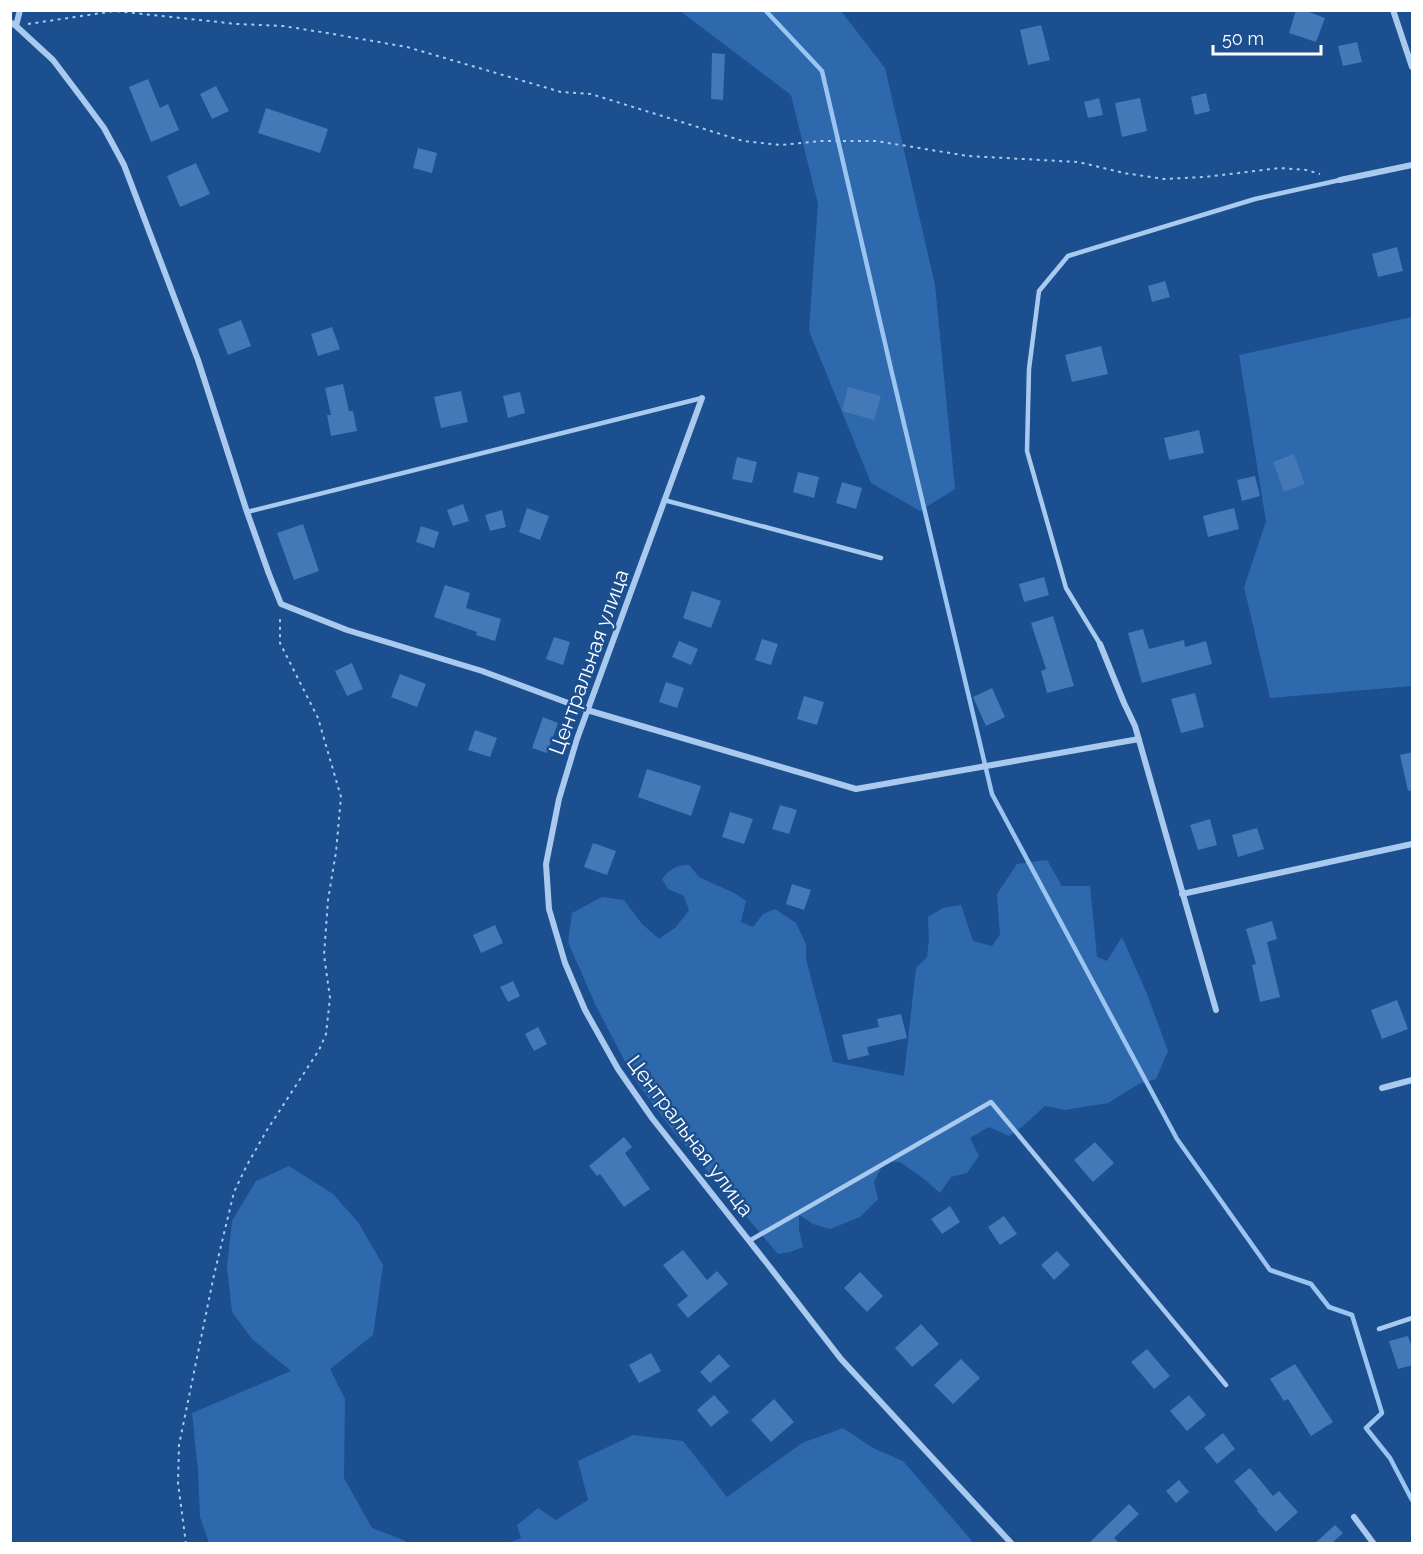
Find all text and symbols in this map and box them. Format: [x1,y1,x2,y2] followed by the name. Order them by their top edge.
[1213,18,1321,56] scale bar
[1222,28,1264,49] text: 50 m
[543,566,634,758] street label: Центральная улица
[622,1050,759,1221] street label: Центральная улица

